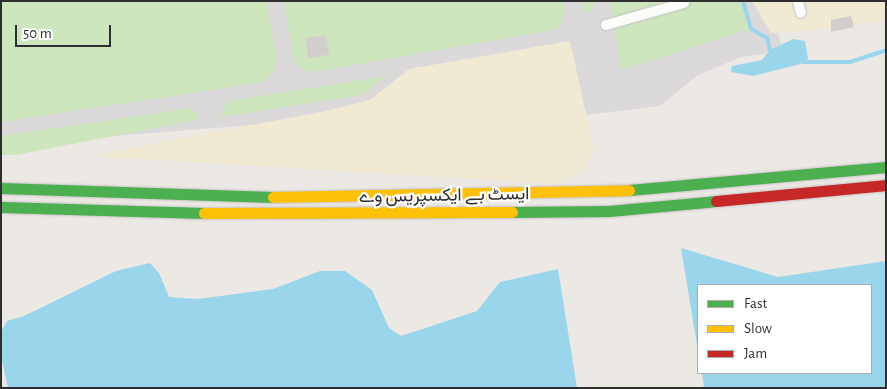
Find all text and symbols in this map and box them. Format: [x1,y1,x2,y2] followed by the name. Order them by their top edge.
[18,15,114,47] scale bar
[23,26,52,41] text: 50 m
[358,184,530,208] street label: ایسٹ بے ایکسپریس وے
[697,284,872,374] legend
[744,296,767,311] text: Fast
[744,321,772,336] text: Slow
[744,346,767,361] text: Jam

